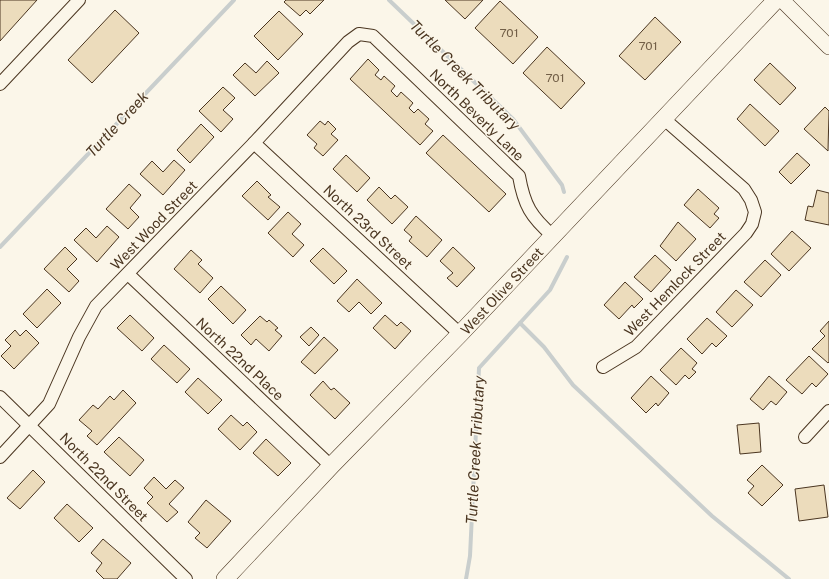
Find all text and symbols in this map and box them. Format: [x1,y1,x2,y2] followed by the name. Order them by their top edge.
[407,17,524,134] water label: Turtle Creek Tributary
[499,26,519,40] house number: 701
[638,39,658,53] house number: 701
[427,66,527,164] street label: North Beverly Lane
[545,71,565,85] house number: 701
[82,87,152,160] water label: Turtle Creek
[108,177,200,273] street label: West Wood Street
[320,182,416,272] street label: North 23rd Street
[621,229,729,339] street label: West Hemlock Street
[458,244,546,338] street label: West Olive Street
[193,314,287,404] street label: North 22nd Place
[463,375,487,525] water label: Turtle Creek Tributary
[57,430,151,524] street label: North 22nd Street

